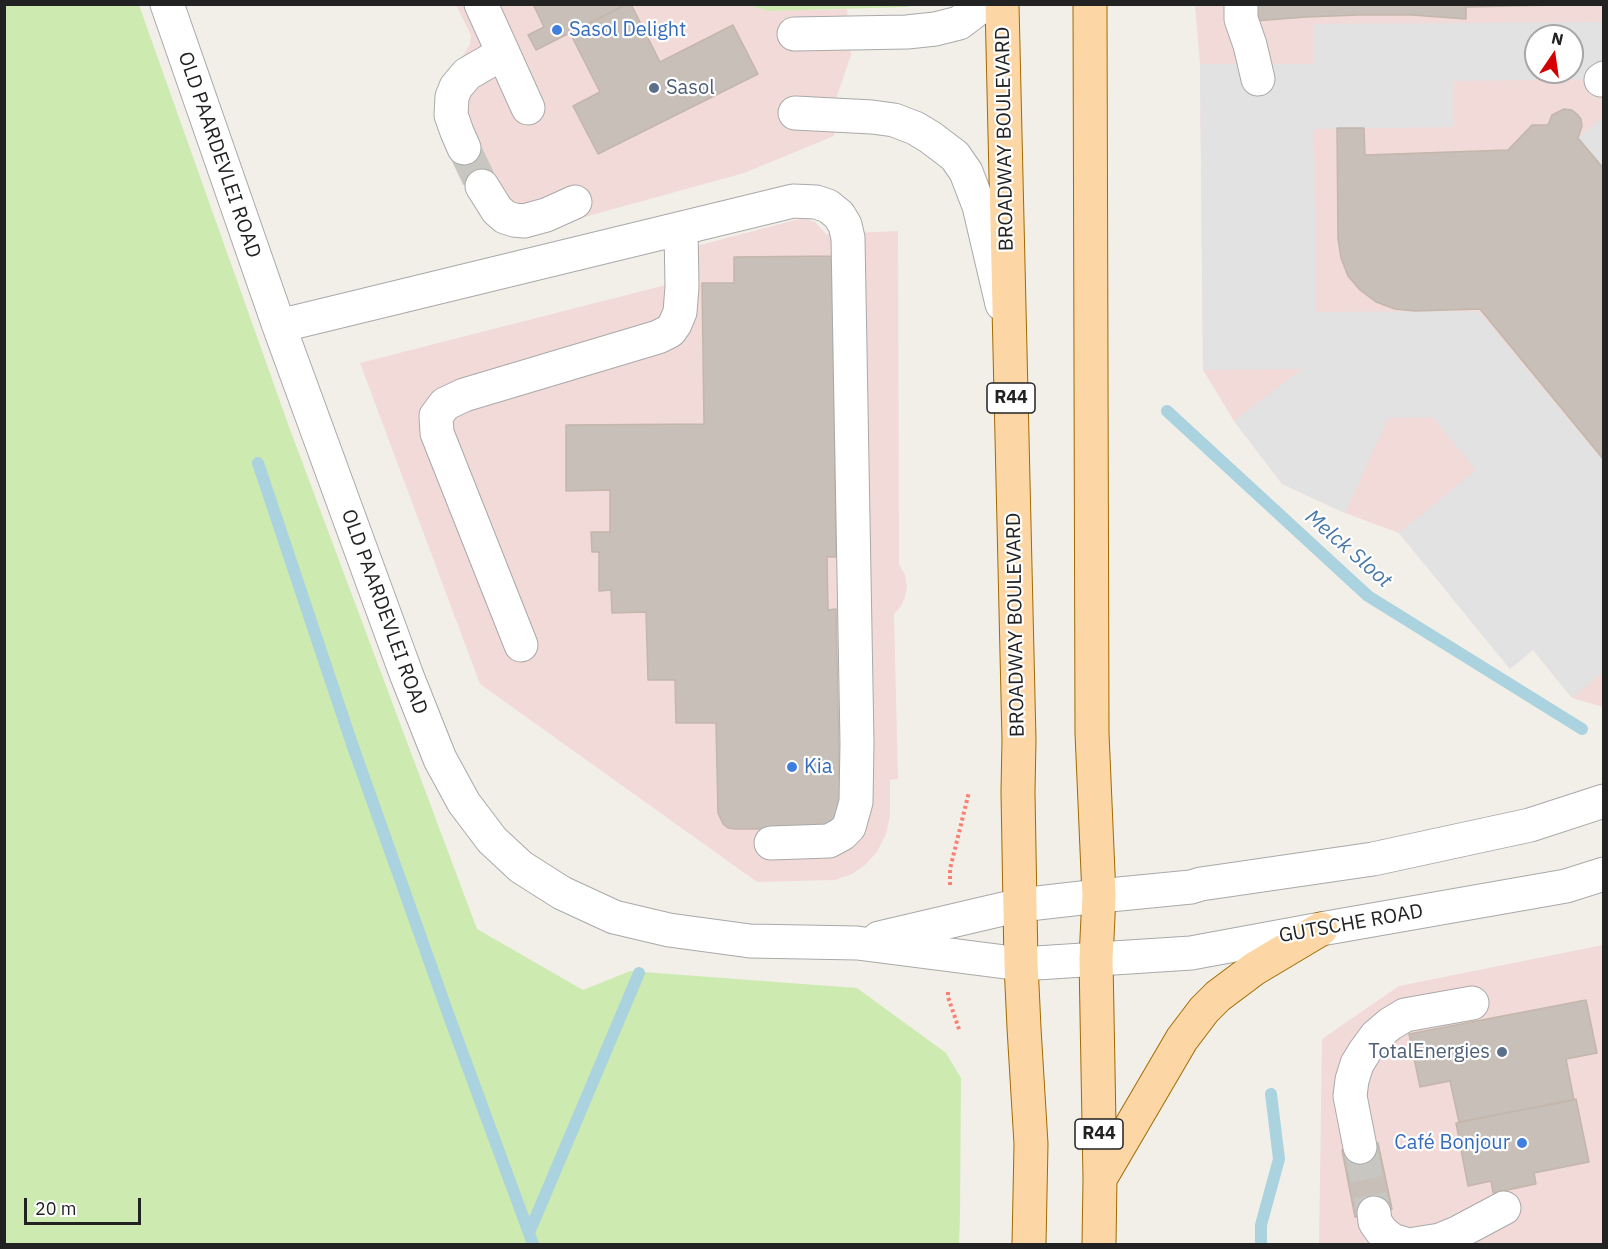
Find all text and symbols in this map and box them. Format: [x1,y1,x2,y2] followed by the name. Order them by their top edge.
[569,18,686,42] place label: Sasol Delight
[550,23,564,37] marker: Sasol Delight
[1524,24,1584,84] north arrow
[991,27,1019,251] street label: BROADWAY BOULEVARD
[1550,27,1565,49] text: N
[172,49,266,261] street label: OLD PAARDEVLEI ROAD
[666,76,715,100] place label: Sasol
[647,81,661,95] marker: Sasol
[987,383,1035,413] road number: R44
[1300,505,1396,593] water label: Melck Sloot
[336,506,432,718] street label: OLD PAARDEVLEI ROAD
[1002,513,1030,737] street label: BROADWAY BOULEVARD
[804,755,832,779] place label: Kia
[785,760,799,774] marker: Kia
[1277,900,1425,948] street label: GUTSCHE ROAD
[1368,1040,1490,1064] place label: TotalEnergies
[1495,1045,1509,1059] marker: TotalEnergies
[1075,1119,1123,1149] road number: R44
[1394,1131,1510,1155] place label: Café Bonjour
[1515,1136,1529,1150] marker: Café Bonjour
[27,1186,144,1224] scale bar
[35,1197,77,1220] text: 20 m

